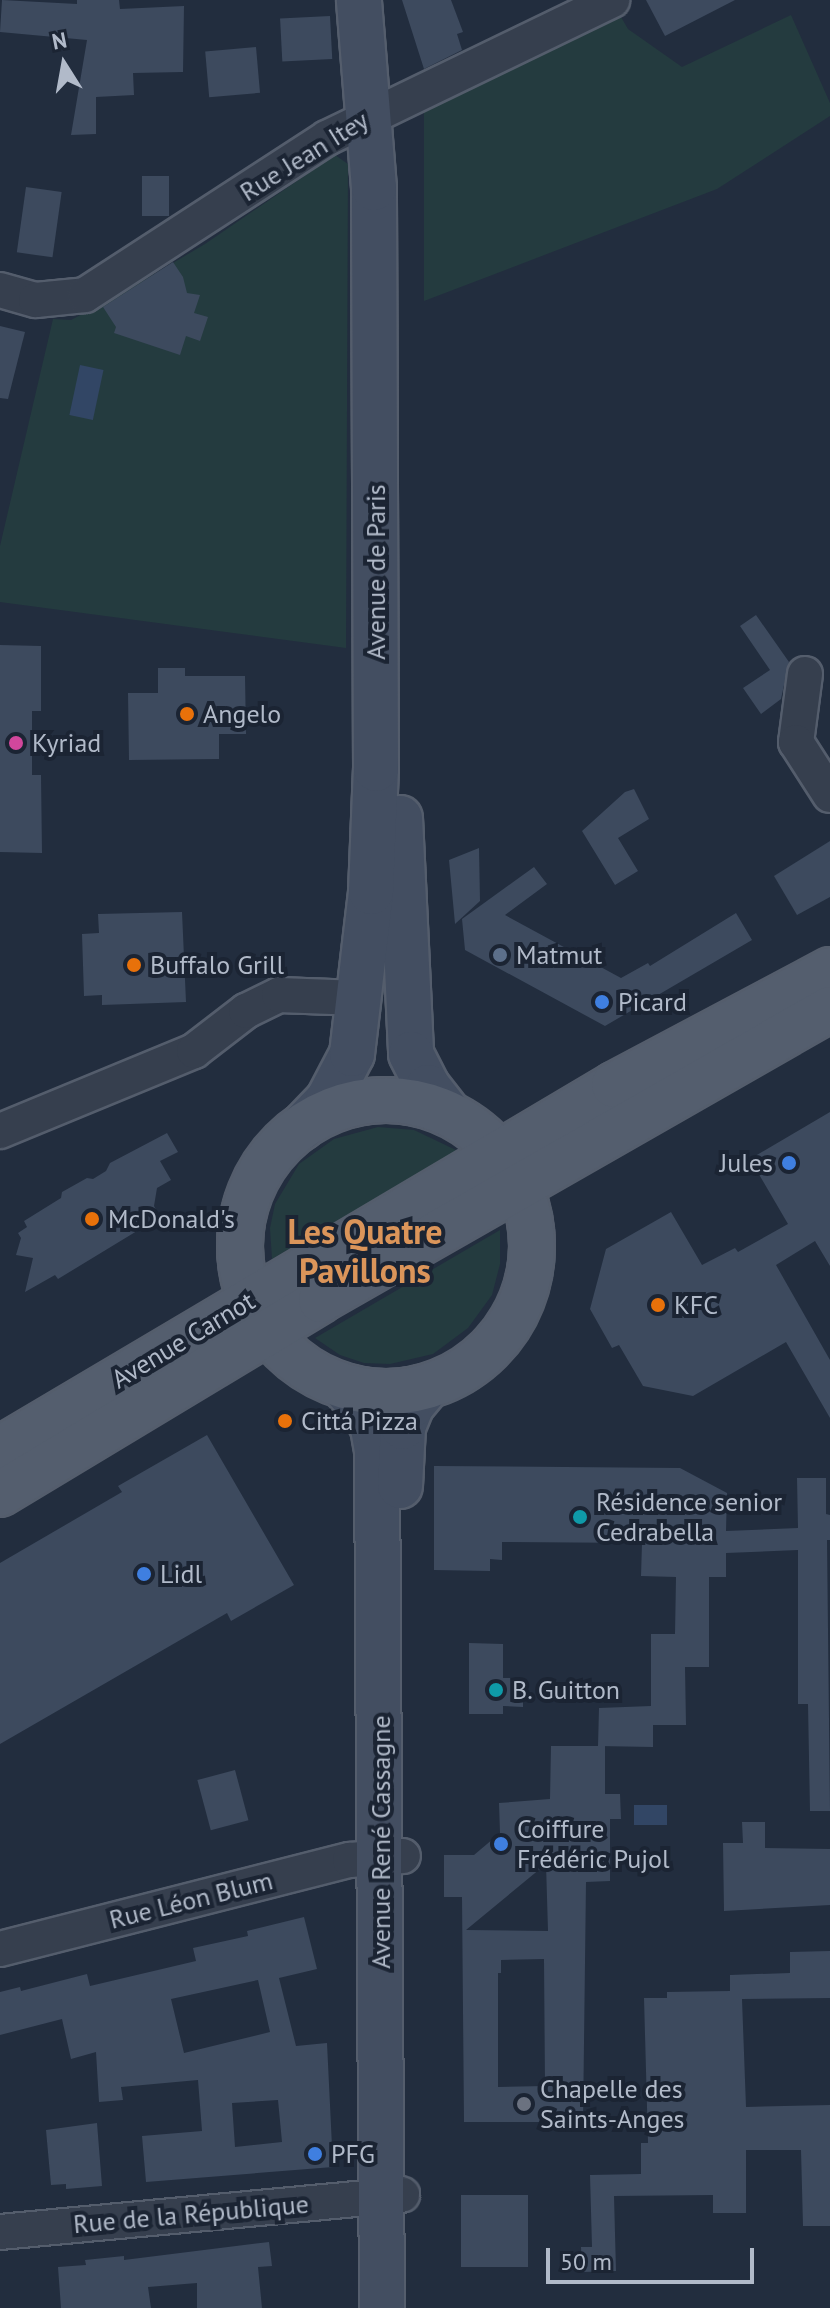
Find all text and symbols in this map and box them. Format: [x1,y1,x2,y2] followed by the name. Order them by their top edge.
[24,24,104,104] north arrow
[50,25,69,56] text: N
[234,104,374,208] street label: Rue Jean Itey
[360,484,392,660] street label: Avenue de Paris
[203,698,281,730] place label: Angelo
[178,705,196,723] marker: Angelo
[32,727,101,759] place label: Kyriad
[7,734,25,752] marker: Kyriad
[516,939,602,971] place label: Matmut
[491,946,509,964] marker: Matmut
[150,949,284,981] place label: Buffalo Grill
[125,956,143,974] marker: Buffalo Grill
[618,986,687,1018] place label: Picard
[593,993,611,1011] marker: Picard
[720,1147,773,1179] place label: Jules
[780,1154,798,1172] marker: Jules
[108,1203,235,1235] place label: McDonald's
[83,1210,101,1228] marker: McDonald's
[287,1211,443,1290] district label: Les Quatre Pavillons
[106,1285,260,1395] street label: Avenue Carnot
[674,1289,718,1321] place label: KFC
[649,1296,667,1314] marker: KFC
[301,1405,418,1437] place label: Cittá Pizza
[276,1412,294,1430] marker: Cittá Pizza
[596,1486,782,1548] place label: Résidence senior Cedrabella
[571,1508,589,1526] marker: Résidence senior Cedrabella
[160,1558,202,1590] place label: Lidl
[135,1565,153,1583] marker: Lidl
[512,1674,622,1706] place label: B. Guitton
[487,1681,505,1699] marker: B. Guitton
[365,1715,397,1969] street label: Avenue René Cassagne
[517,1813,670,1874] place label: Coiffure Frédéric Pujol
[492,1835,510,1853] marker: Coiffure Frédéric Pujol
[106,1865,276,1935] street label: Rue Léon Blum
[540,2073,685,2134] place label: Chapelle des Saints-Anges
[515,2095,533,2113] marker: Chapelle des Saints-Anges
[331,2138,375,2170] place label: PFG
[306,2145,324,2163] marker: PFG
[72,2188,310,2240] street label: Rue de la République
[550,2232,758,2282] scale bar
[560,2246,612,2277] text: 50 m

